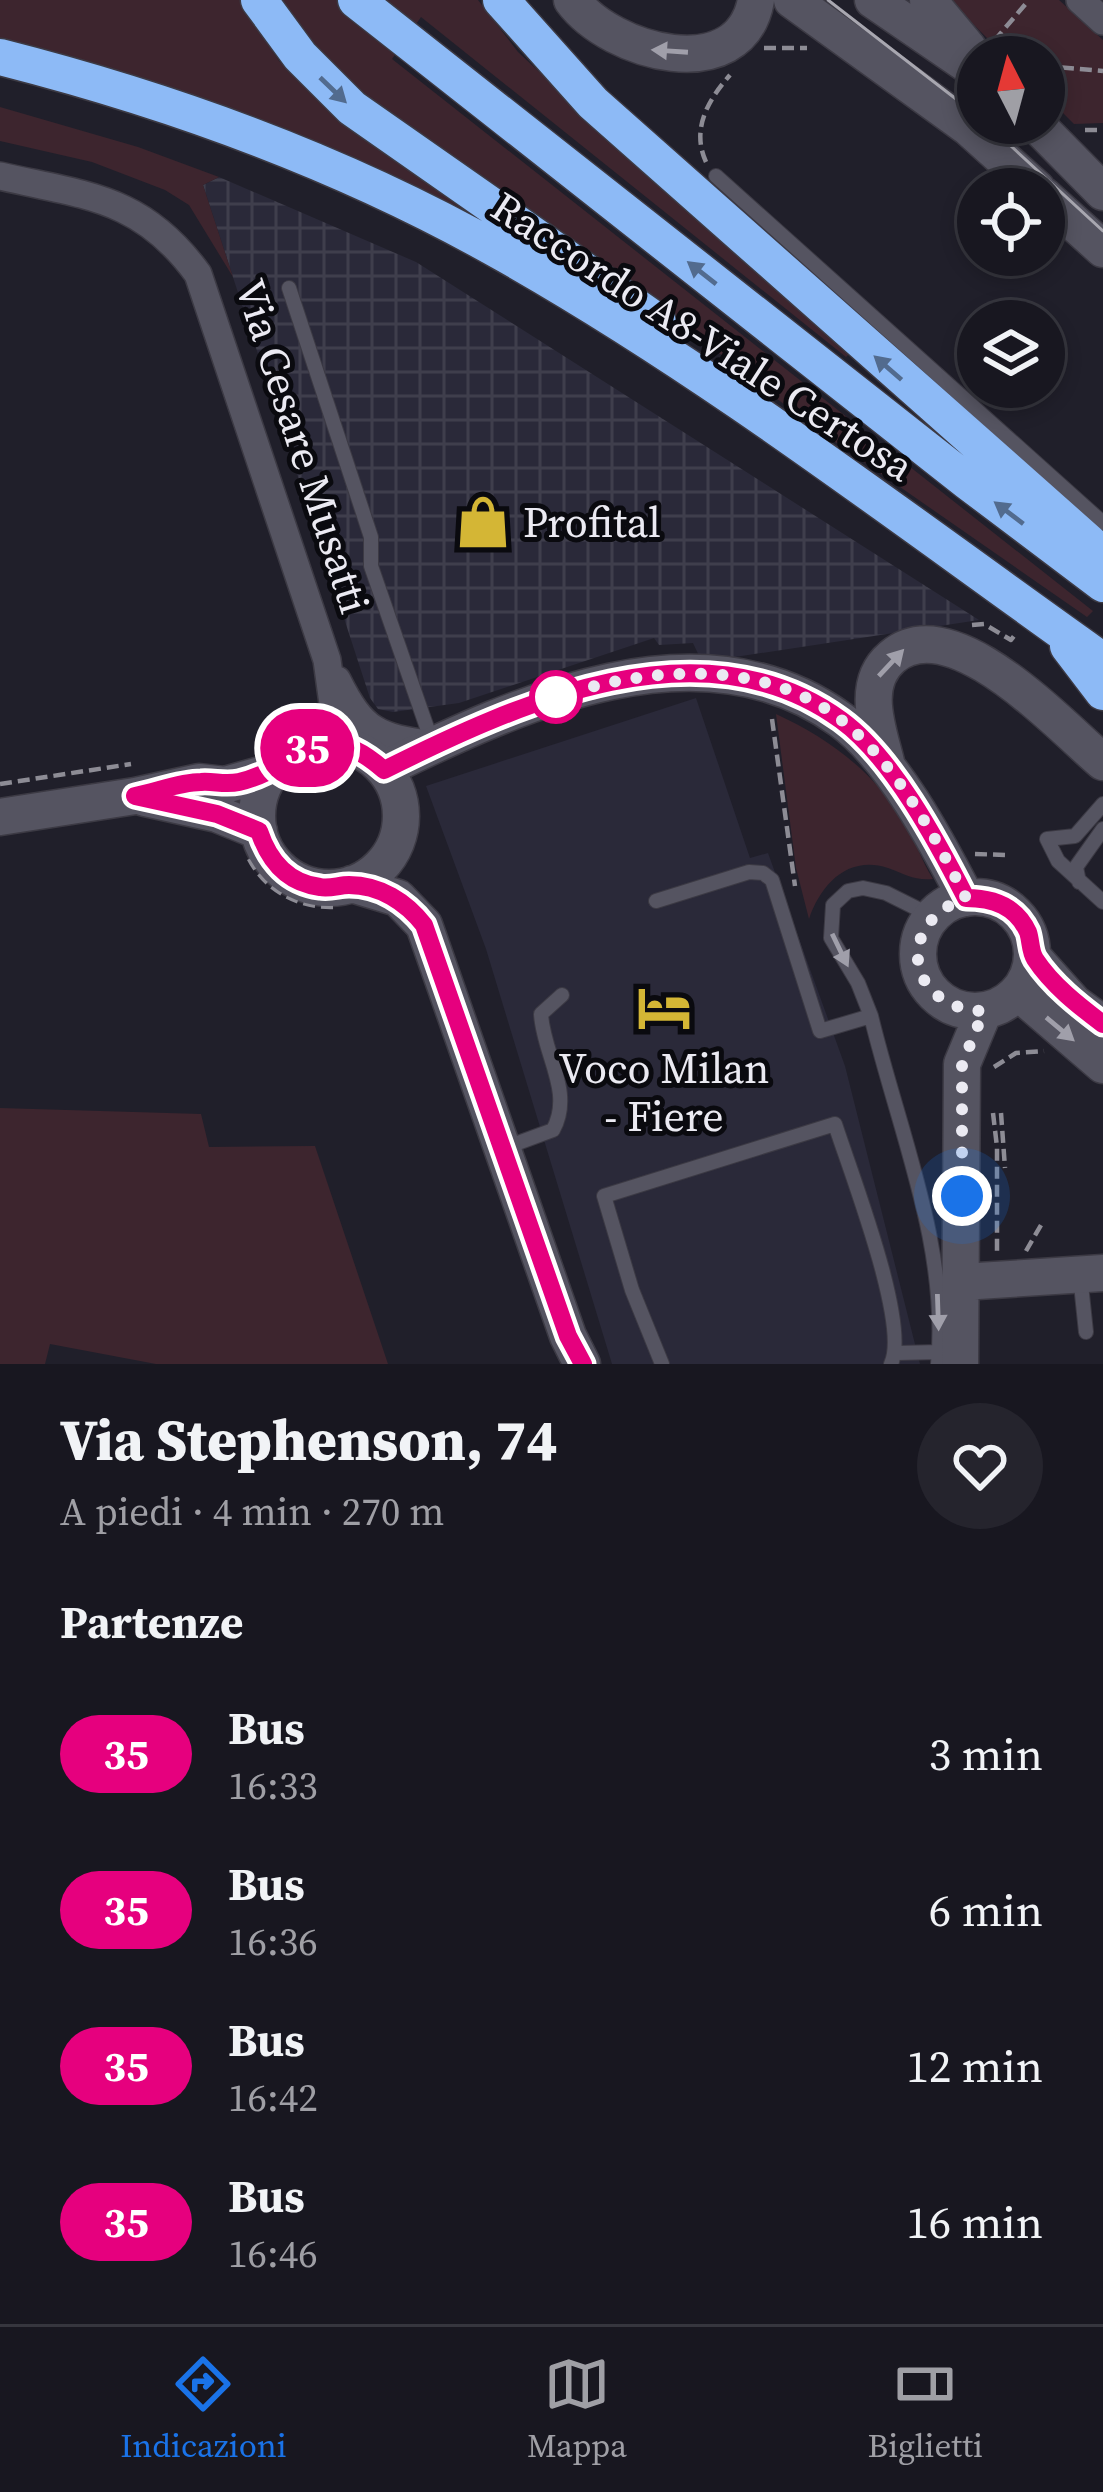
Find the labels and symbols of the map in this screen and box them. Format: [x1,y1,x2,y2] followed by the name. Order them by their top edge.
[957,36,1065,144] north arrow
[651,41,688,60] one-way arrow
[318,75,347,103] one-way arrow
[480,177,926,495] street label: Raccordo A8-Viale Certosa
[687,261,718,286] one-way arrow
[222,272,384,620] street label: Via Cesare Musatti
[874,355,903,382] one-way arrow
[454,493,512,551] shop icon: Profital
[523,493,661,551] place label: Profital
[994,502,1025,526] one-way arrow
[877,649,904,678] one-way arrow
[531,672,581,722] unlabelled marker
[253,709,361,787] line badge: 35
[830,933,850,968] one-way arrow
[635,979,693,1037] hotel icon: Voco Milan - Fiere
[1045,1016,1075,1042] one-way arrow
[559,1039,769,1145] place label: Voco Milan - Fiere
[932,1166,992,1226] your location
[929,1294,948,1332] one-way arrow

